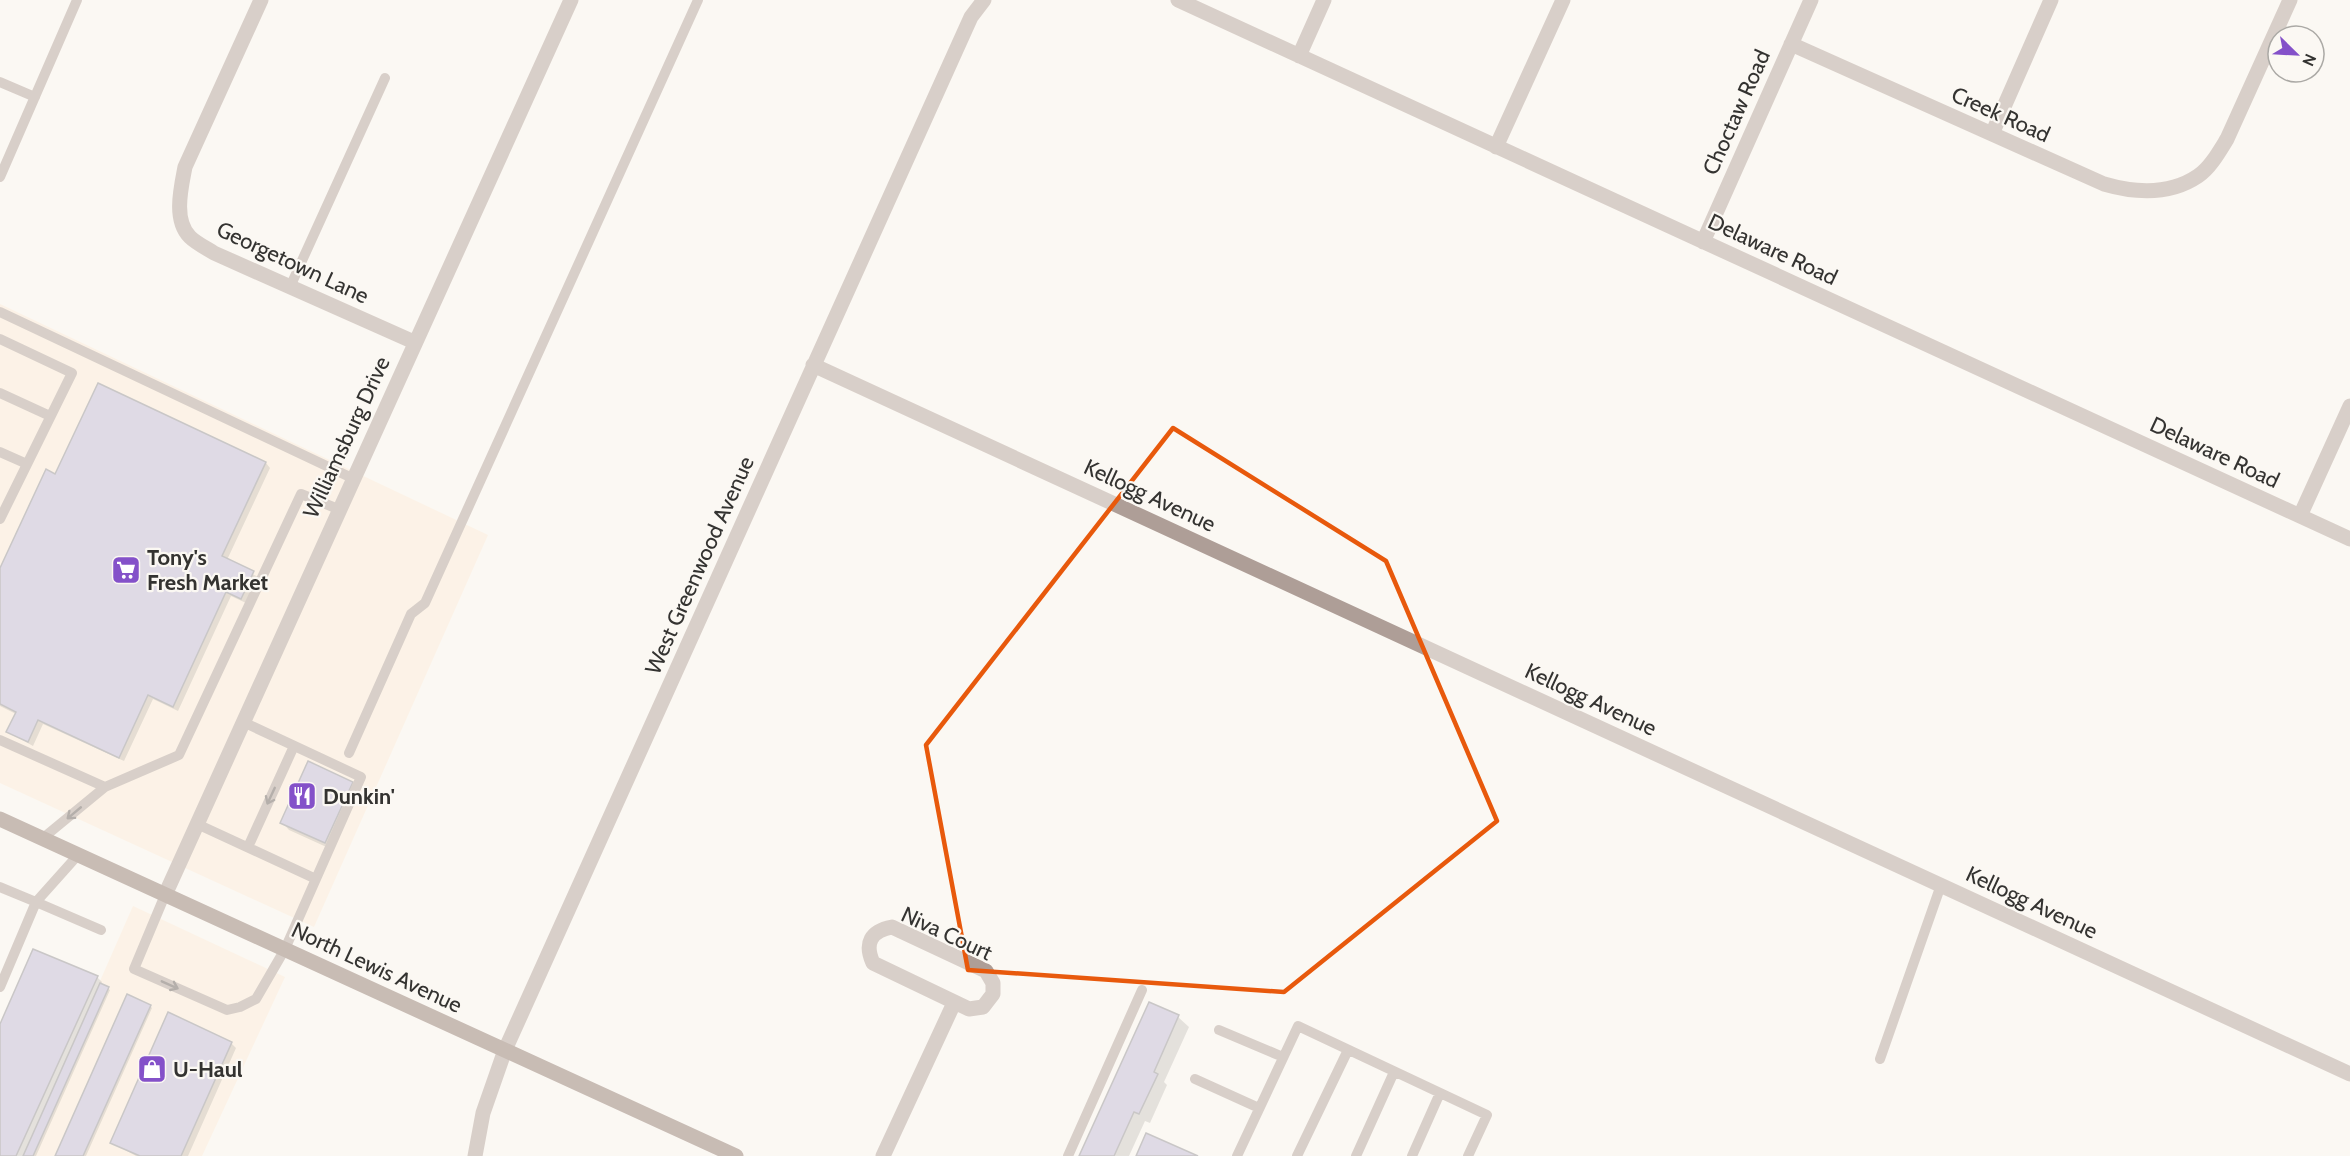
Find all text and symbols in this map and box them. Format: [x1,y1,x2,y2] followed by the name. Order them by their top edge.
[2266,24,2326,84] north arrow
[1697,46,1776,179] street label: Choctaw Road
[2298,51,2320,69] text: N
[1947,81,2054,148] street label: Creek Road
[1704,208,1842,291] street label: Delaware Road
[212,215,373,310] street label: Georgetown Lane
[297,352,396,522] street label: Williamsburg Drive
[2146,411,2284,494] street label: Delaware Road
[639,452,760,678] street label: West Greenwood Avenue
[1080,453,1220,538] street label: Kellogg Avenue
[147,544,268,596] place label: Tony's Fresh Market
[110,554,142,586] supermarket icon: Tony's Fresh Market
[1521,657,1661,742] street label: Kellogg Avenue
[286,780,318,812] restaurant icon: Dunkin'
[323,783,395,810] place label: Dunkin'
[264,787,276,805] one-way arrow
[66,806,82,819] one-way arrow
[1962,860,2102,945] street label: Kellogg Avenue
[897,901,997,967] street label: Niva Court
[287,916,466,1019] street label: North Lewis Avenue
[160,980,179,991] one-way arrow
[136,1053,168,1085] shop icon: U-Haul
[173,1056,243,1083] place label: U-Haul

